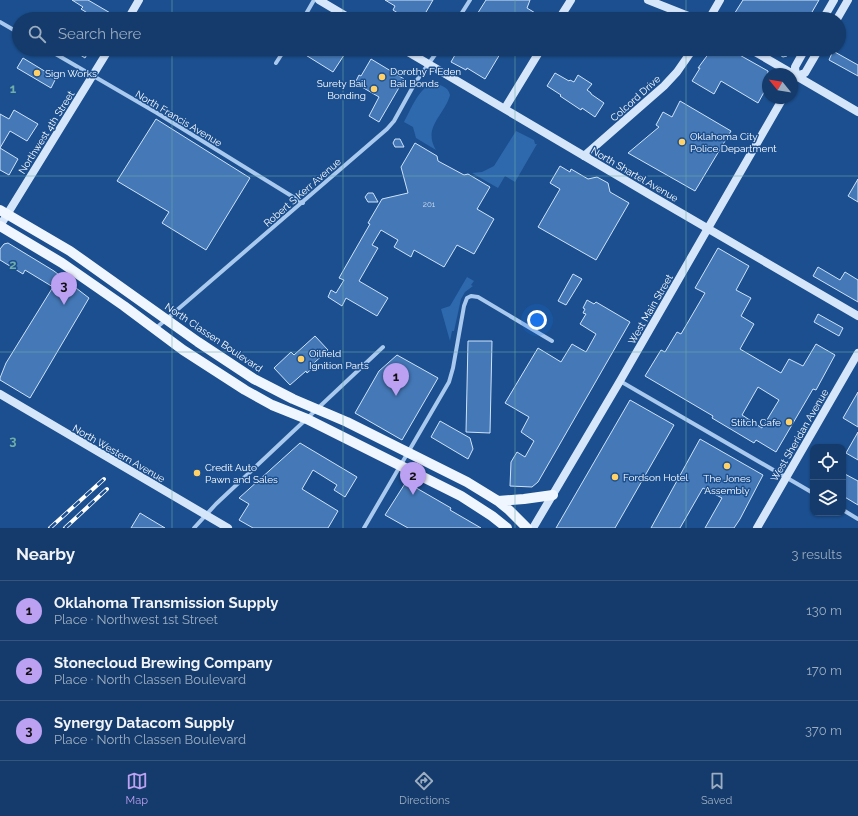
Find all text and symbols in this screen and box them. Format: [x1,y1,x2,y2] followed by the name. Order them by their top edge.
[12,12,846,56] search box
[26,23,48,45] icon: search
[58,25,141,43] text: Search here
[390,66,461,89] place label: Dorothy F Eden Bail Bonds
[32,68,42,78] marker: Sign Works
[45,68,97,79] place label: Sign Works
[762,68,798,104] north arrow
[377,72,387,82] marker: Dorothy F Eden Bail Bonds
[608,73,662,124] street label: Colcord Drive
[317,78,366,101] place label: Surety Bail Bonding
[10,81,17,96] text: 1
[369,84,379,94] marker: Surety Bail Bonding
[16,88,77,176] street label: Northwest 4th Street
[134,88,224,149] street label: North Francis Avenue
[690,131,777,154] place label: Oklahoma City Police Department
[677,137,687,147] marker: Oklahoma City Police Department
[589,145,680,204] street label: North Shartel Avenue
[262,156,343,229] street label: Robert S Kerr Avenue
[423,199,436,209] house number: 201
[9,257,17,272] text: 2
[51,272,77,305] pin: 3
[626,272,675,346] street label: West Main Street
[163,301,264,374] street label: North Classen Boulevard
[527,310,547,330] your location
[309,348,369,371] place label: Oilfield Ignition Parts
[296,354,306,364] marker: Oilfield Ignition Parts
[383,363,409,396] pin: 1
[768,387,830,483] street label: West Sheridan Avenue
[731,417,781,428] place label: Stitch Cafe
[784,417,794,427] marker: Stitch Cafe
[71,422,167,484] street label: North Western Avenue
[9,433,17,448] text: 3
[810,444,846,516] map controls
[810,444,846,480] button: locate
[722,461,732,471] marker: The Jones Assembly
[205,462,278,485] place label: Credit Auto Pawn and Sales
[400,462,426,495] pin: 2
[192,468,202,478] marker: Credit Auto Pawn and Sales
[610,472,620,482] marker: Fordson Hotel
[623,472,689,483] place label: Fordson Hotel
[703,473,751,496] place label: The Jones Assembly
[810,480,846,516] button: layers
[16,544,75,564] text: Nearby
[792,547,842,562] text: 3 results
[54,594,279,612] text: Oklahoma Transmission Supply
[26,603,32,618] text: 1
[806,603,842,618] text: 130 m
[54,612,218,627] text: Place · Northwest 1st Street
[54,654,273,672] text: Stonecloud Brewing Company
[25,663,33,678] text: 2
[806,663,842,678] text: 170 m
[54,672,246,687] text: Place · North Classen Boulevard
[54,714,235,732] text: Synergy Datacom Supply
[25,723,33,738] text: 3
[805,723,842,738] text: 370 m
[54,732,246,747] text: Place · North Classen Boulevard
[126,770,148,807] tab: Map
[399,770,450,807] tab: Directions
[701,770,732,807] tab: Saved

